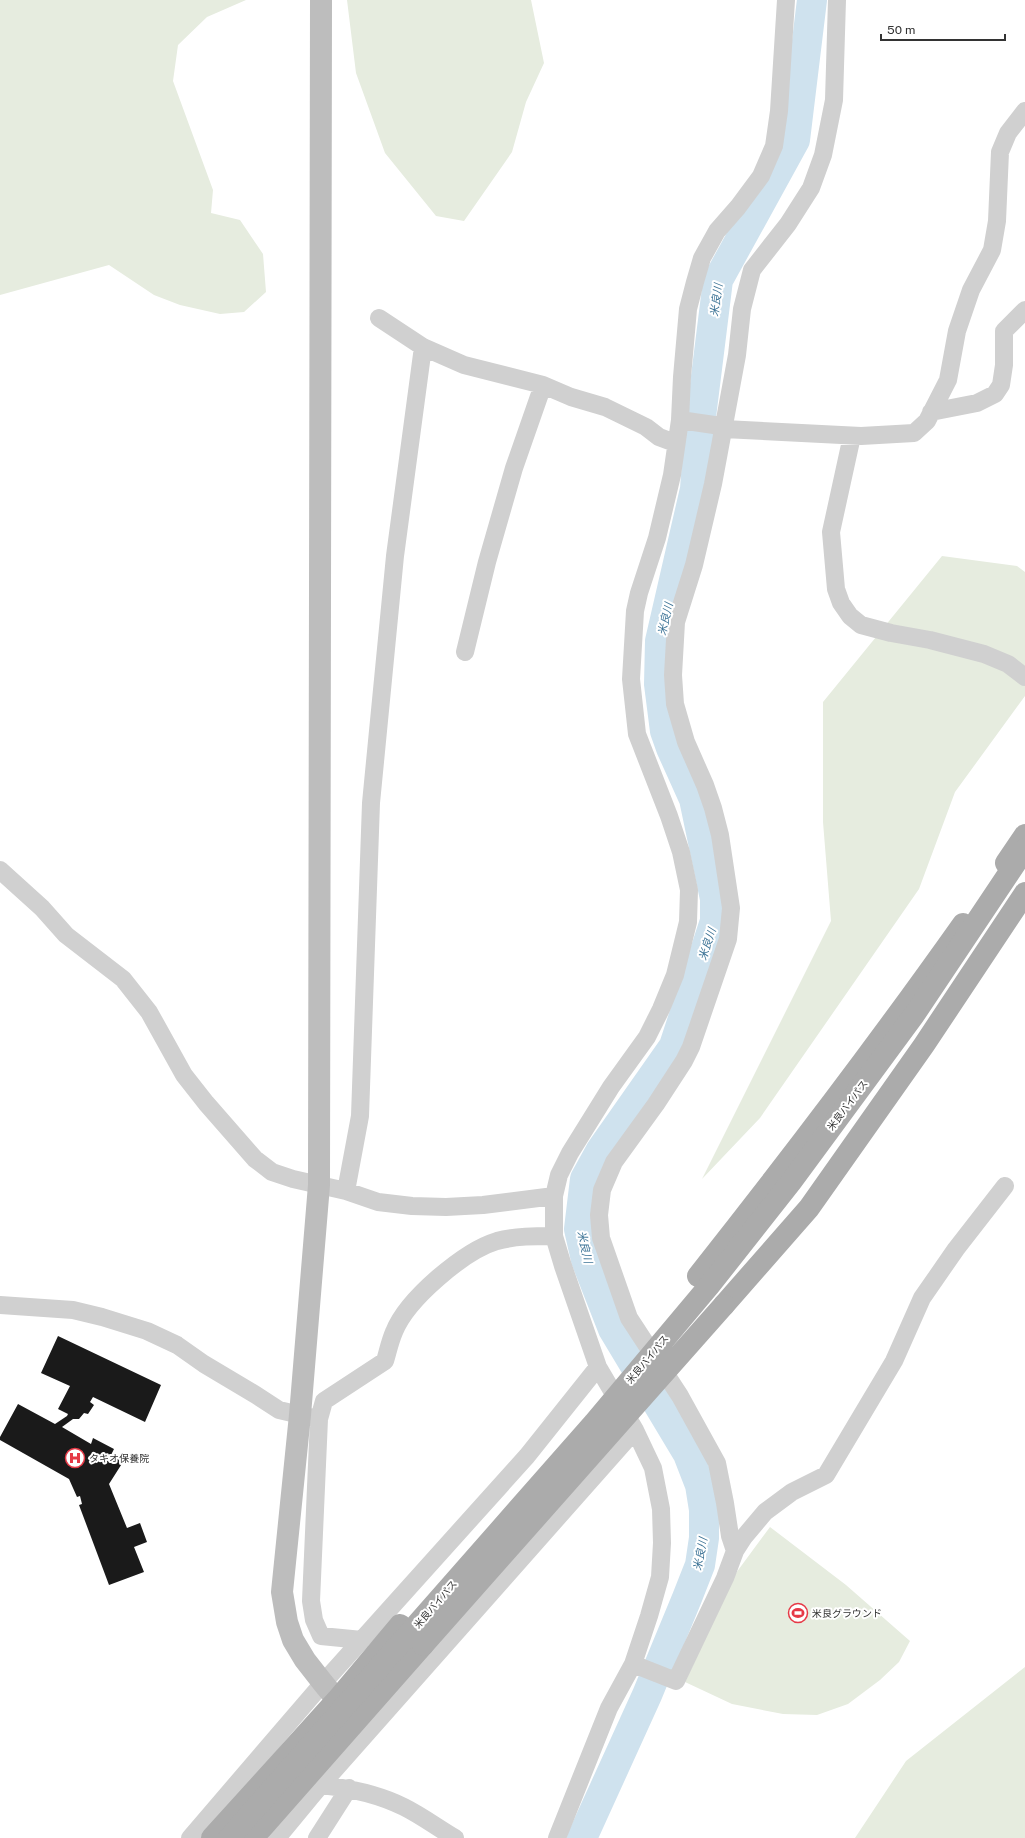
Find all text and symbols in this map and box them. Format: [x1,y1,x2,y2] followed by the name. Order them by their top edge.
[881,16,1005,42] scale bar
[887,23,915,37] text: 50 m
[708,282,724,317] water label: 米良川
[655,601,675,636] water label: 米良川
[696,926,718,962] water label: 米良川
[824,1078,870,1132] street label: 米良バイパス
[575,1230,595,1265] water label: 米良川
[623,1332,671,1386] street label: 米良バイパス
[64,1447,86,1469] hospital icon: タキオ保養院
[89,1452,149,1464] place label: タキオ保養院
[691,1536,709,1571] water label: 米良川
[411,1577,459,1631] street label: 米良バイパス
[787,1602,809,1624] sports icon: 米良グラウンド
[812,1607,882,1619] place label: 米良グラウンド

